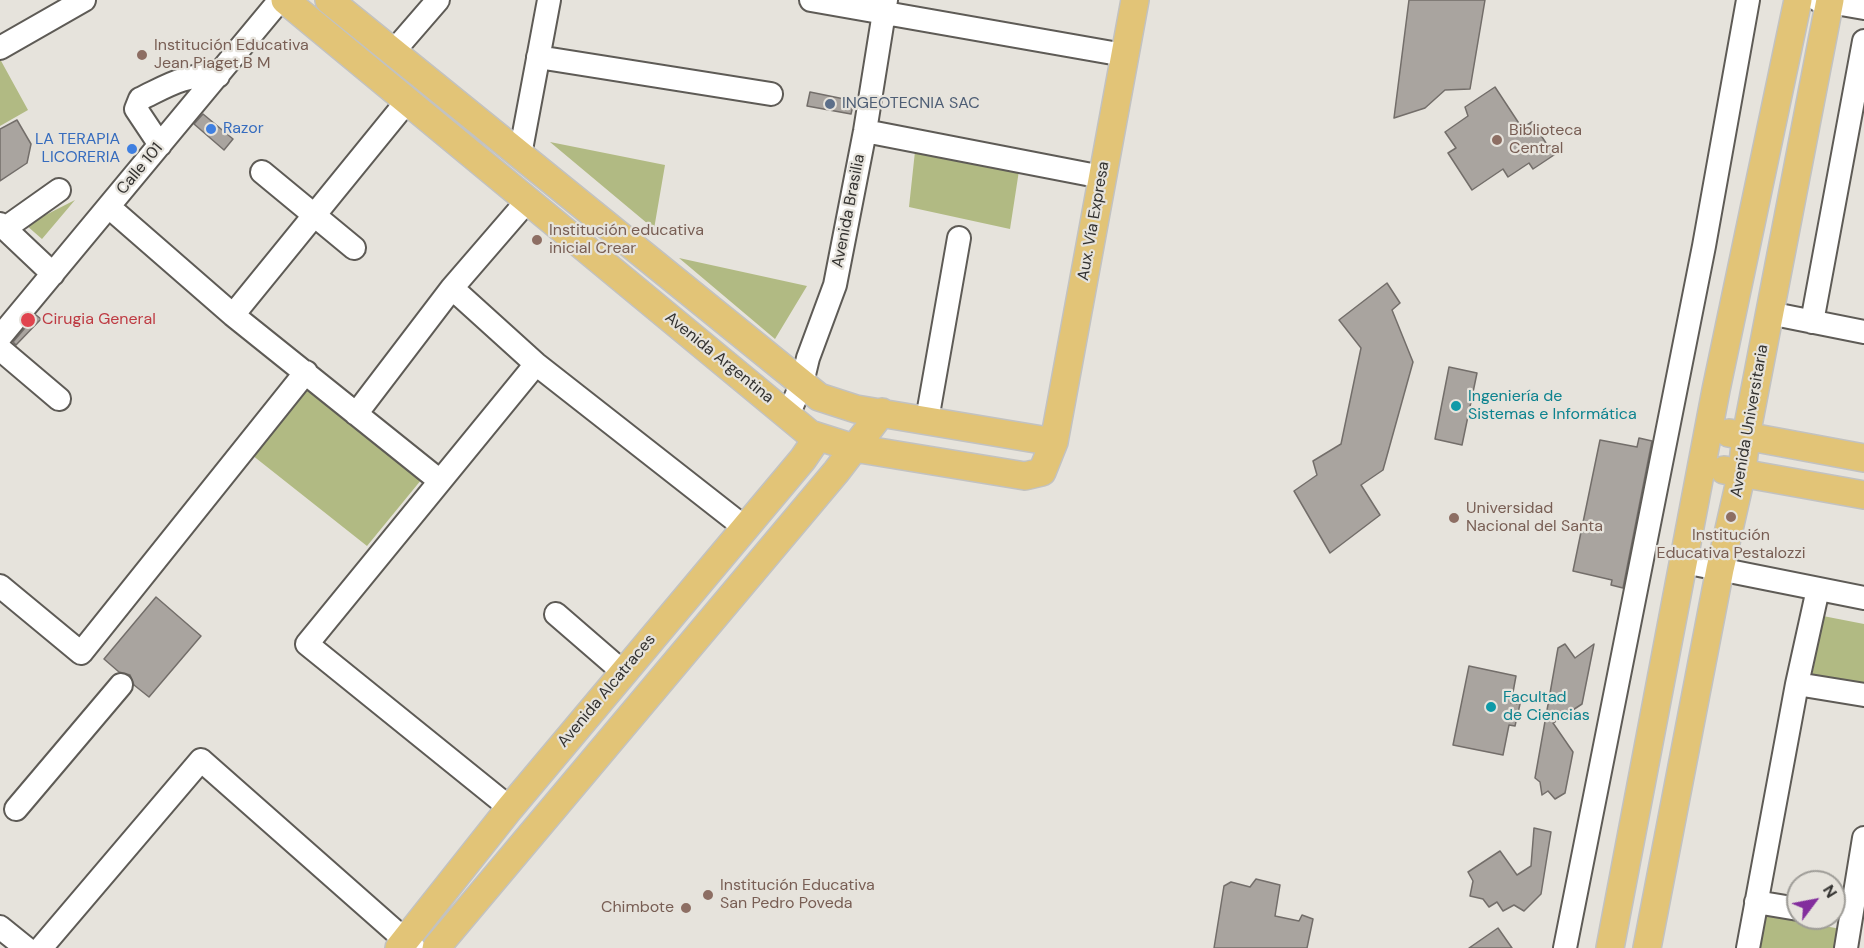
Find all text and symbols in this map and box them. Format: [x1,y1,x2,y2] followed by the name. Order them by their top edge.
[154,36,309,74] place label: Institución Educativa Jean Piaget B M
[135,48,149,62] marker: Institución Educativa Jean Piaget B M
[842,94,980,114] place label: INGEOTECNIA SAC
[823,97,837,111] marker: INGEOTECNIA SAC
[223,119,264,139] place label: Razor
[1509,121,1582,159] place label: Biblioteca Central
[204,122,218,136] marker: Razor
[35,130,120,168] place label: LA TERAPIA LICORERIA
[1490,133,1504,147] marker: Biblioteca Central
[113,139,167,199] street label: Calle 101
[125,142,139,156] marker: LA TERAPIA LICORERIA
[829,153,869,269] street label: Avenida Brasilia
[1074,160,1114,282] street label: Aux. Vía Expresa
[549,221,704,259] place label: Institución educativa inicial Crear
[530,233,544,247] marker: Institución educativa inicial Crear
[661,308,777,408] street label: Avenida Argentina
[42,310,156,330] place label: Cirugia General
[19,311,37,329] marker: Cirugia General
[1727,343,1773,499] street label: Avenida Universitaria
[1468,387,1637,425] place label: Ingeniería de Sistemas e Informática
[1449,399,1463,413] marker: Ingeniería de Sistemas e Informática
[1466,499,1603,537] place label: Universidad Nacional del Santa
[1724,510,1738,524] marker: Institución Educativa Pestalozzi
[1447,511,1461,525] marker: Universidad Nacional del Santa
[1656,526,1806,564] place label: Institución Educativa Pestalozzi
[554,630,660,752] street label: Avenida Alcatraces
[1503,688,1590,726] place label: Facultad de Ciencias
[1484,700,1498,714] marker: Facultad de Ciencias
[1786,870,1846,930] north arrow
[720,876,875,914] place label: Institución Educativa San Pedro Poveda
[1818,881,1842,902] text: N
[701,888,715,902] marker: Institución Educativa San Pedro Poveda
[601,898,674,918] place label: Chimbote
[679,901,693,915] marker: Chimbote

